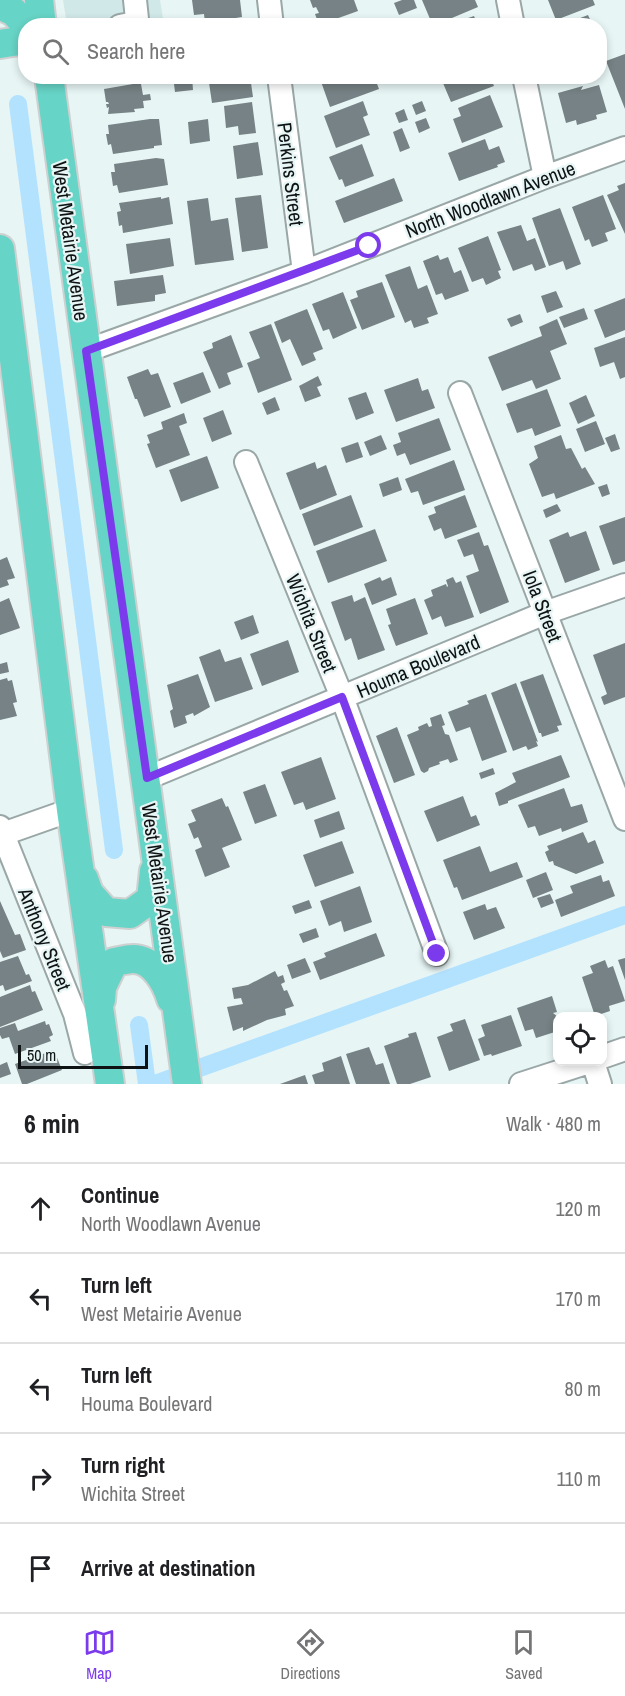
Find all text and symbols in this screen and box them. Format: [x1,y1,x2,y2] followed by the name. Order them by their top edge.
[18,18,607,84] search box
[39,35,72,68] icon: search
[87,36,185,66] text: Search here
[271,121,311,228] street label: Perkins Street
[401,154,579,244] street label: North Woodlawn Avenue
[46,159,96,323] street label: West Metairie Avenue
[355,232,381,258] route start
[517,566,569,646] street label: Iola Street
[280,570,344,677] street label: Wichita Street
[352,628,484,704] street label: Houma Boulevard
[135,801,185,965] street label: West Metairie Avenue
[12,883,78,995] street label: Anthony Street
[423,940,449,966] route end
[553,1012,607,1066] map controls
[553,1012,607,1066] button: locate
[18,1042,148,1070] scale bar
[27,1044,56,1066] text: 50 m
[24,1106,80,1141] text: 6 min
[506,1110,601,1137] text: Walk · 480 m
[81,1180,159,1210] text: Continue
[24,1192,57,1225] icon: ahead
[555,1195,601,1222] text: 120 m
[81,1210,261,1237] text: North Woodlawn Avenue
[81,1270,152,1300] text: Turn left
[24,1282,57,1315] icon: left
[555,1285,601,1312] text: 170 m
[81,1300,242,1327] text: West Metairie Avenue
[81,1360,152,1390] text: Turn left
[24,1372,57,1405] icon: left
[565,1375,601,1402] text: 80 m
[81,1390,212,1417] text: Houma Boulevard
[81,1450,165,1480] text: Turn right
[24,1462,57,1495] icon: right
[557,1465,601,1492] text: 110 m
[81,1480,185,1507] text: Wichita Street
[24,1552,57,1585] icon: arrive
[81,1553,255,1583] text: Arrive at destination
[83,1626,116,1684] tab: Map
[281,1626,340,1684] tab: Directions
[505,1626,543,1684] tab: Saved

